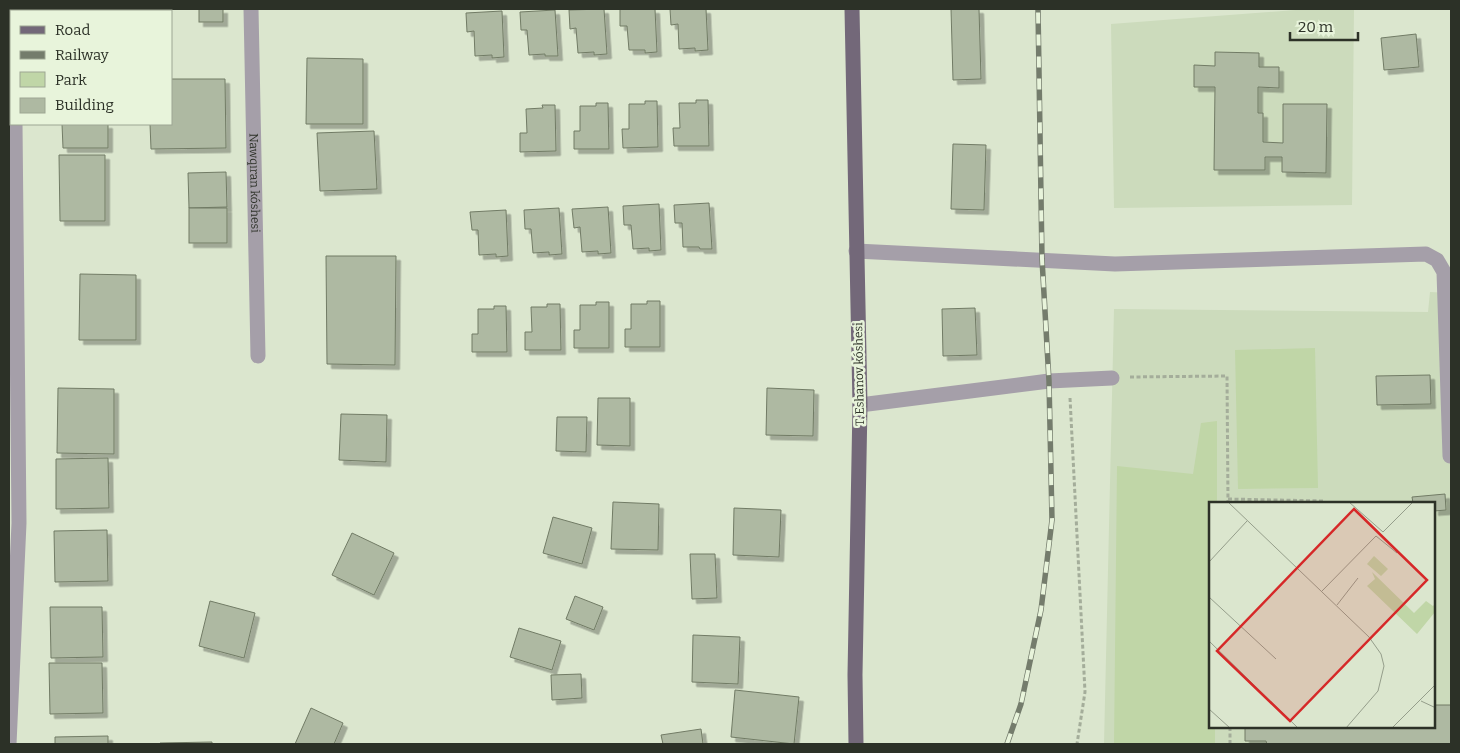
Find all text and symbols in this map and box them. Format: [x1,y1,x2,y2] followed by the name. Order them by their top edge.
[10,10,172,125] legend
[1290,10,1358,42] scale bar
[1298,18,1334,36] text: 20 m
[55,21,90,39] text: Road
[55,46,109,64] text: Railway
[55,71,87,89] text: Park
[55,96,114,114] text: Building
[247,133,263,233] street label: Nawqıran kóshesi
[851,322,867,426] street label: T. Eshanov kóshesi
[1209,502,1435,728] inset map

